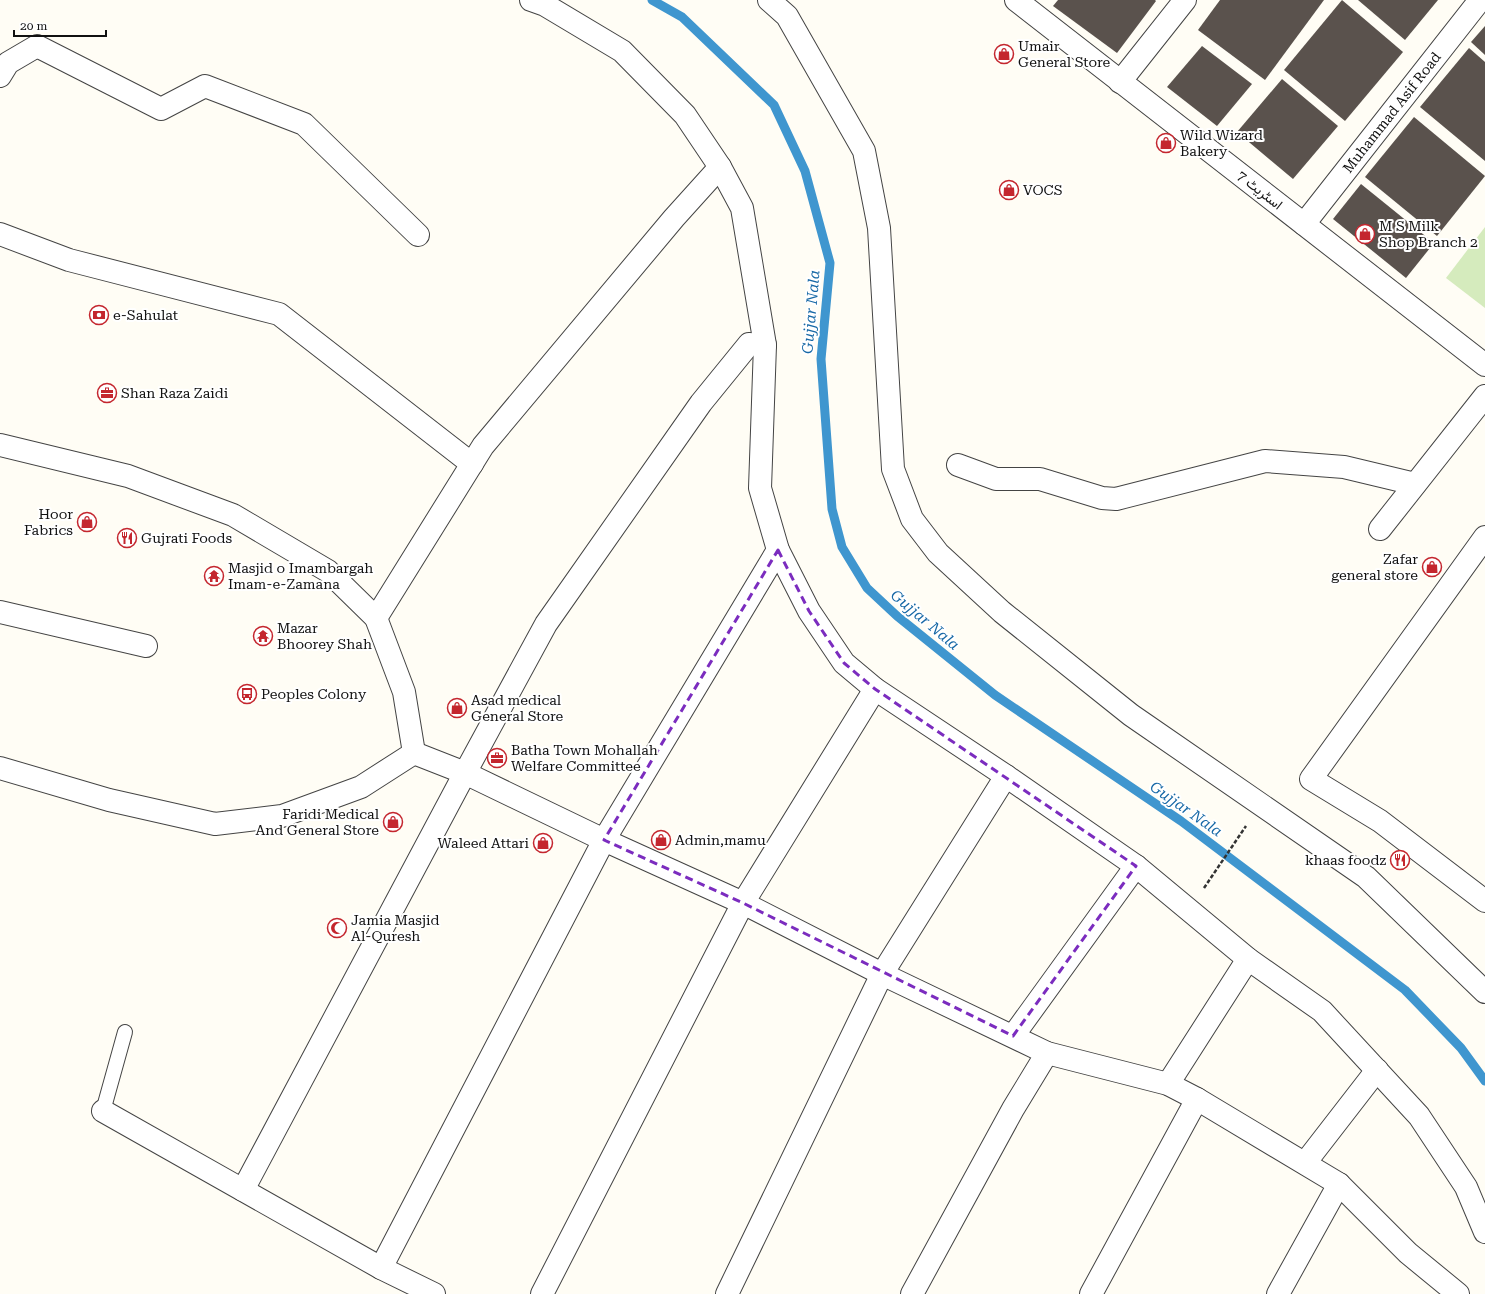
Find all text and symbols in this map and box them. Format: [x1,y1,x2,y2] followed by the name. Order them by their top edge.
[14,12,106,38] scale bar
[20,19,47,33] text: 20 m
[1018,38,1111,70] place label: Umair General Store
[993,43,1015,65] shop icon: Umair General Store
[1340,49,1444,176] street label: Muhammad Asif Road
[1180,127,1263,159] place label: Wild Wizard Bakery
[1155,132,1177,154] shop icon: Wild Wizard Bakery
[1234,167,1286,213] street label: اسٹریٹ 7
[998,179,1020,201] shop icon: VOCS
[1023,182,1063,198] place label: VOCS
[1379,218,1478,250] place label: M S Milk Shop Branch 2
[1354,223,1376,245] shop icon: M S Milk Shop Branch 2
[798,269,824,355] water label: Gujjar Nala
[88,304,110,326] bank icon: e-Sahulat
[113,307,178,323] place label: e-Sahulat
[96,382,118,404] office icon: Shan Raza Zaidi
[121,385,229,401] place label: Shan Raza Zaidi
[24,506,73,538] place label: Hoor Fabrics
[76,511,98,533] shop icon: Hoor Fabrics
[116,527,138,549] restaurant icon: Gujrati Foods
[141,530,232,546] place label: Gujrati Foods
[1331,551,1418,583] place label: Zafar general store
[1421,556,1443,578] shop icon: Zafar general store
[228,560,373,592] place label: Masjid o Imambargah Imam-e-Zamana
[203,565,225,587] temple icon: Masjid o Imambargah Imam-e-Zamana
[887,586,963,654] water label: Gujjar Nala
[277,620,372,652] place label: Mazar Bhoorey Shah
[252,625,274,647] temple icon: Mazar Bhoorey Shah
[236,683,258,705] bus stop icon: Peoples Colony
[261,686,367,702] place label: Peoples Colony
[471,692,564,724] place label: Asad medical General Store
[446,697,468,719] shop icon: Asad medical General Store
[511,742,658,774] place label: Batha Town Mohallah Welfare Committee
[486,747,508,769] office icon: Batha Town Mohallah Welfare Committee
[1146,777,1226,841] water label: Gujjar Nala
[255,806,380,838] place label: Faridi Medical And General Store
[382,811,404,833] shop icon: Faridi Medical And General Store
[650,829,672,851] shop icon: Admin,mamu
[532,832,554,854] shop icon: Waleed Attari
[675,832,766,848] place label: Admin,mamu
[437,835,530,851] place label: Waleed Attari
[1389,849,1411,871] restaurant icon: khaas foodz
[1305,852,1386,868] place label: khaas foodz
[351,912,440,944] place label: Jamia Masjid Al-Quresh
[326,917,348,939] mosque icon: Jamia Masjid Al-Quresh

